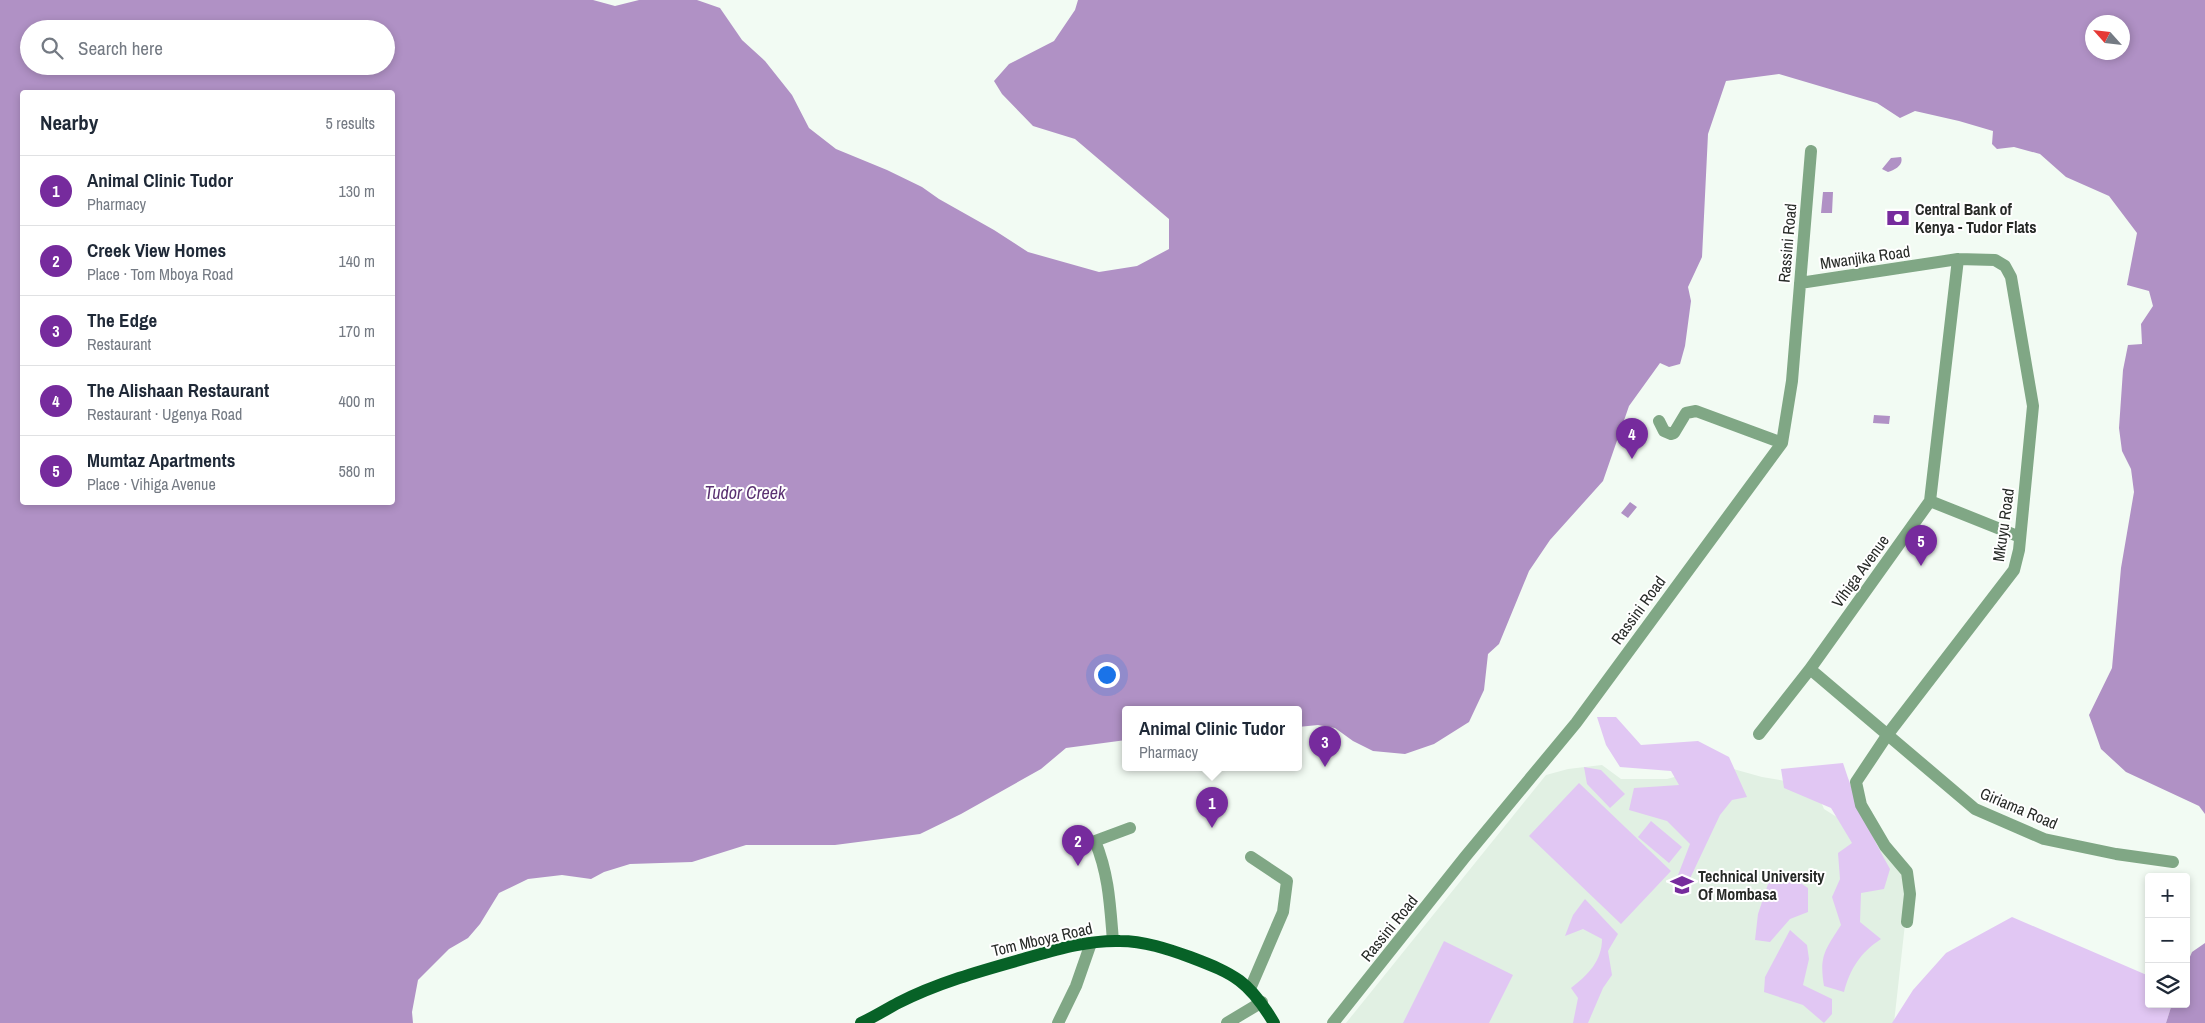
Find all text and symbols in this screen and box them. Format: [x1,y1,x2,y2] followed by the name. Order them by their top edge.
[2085,15,2130,60] north arrow
[20,20,395,75] search box
[38,34,66,62] icon: search
[78,35,163,61] text: Search here
[40,108,98,137] text: Nearby
[325,112,375,134] text: 5 results
[87,167,233,193] text: Animal Clinic Tudor
[52,180,60,202] text: 1
[339,180,375,202] text: 130 m
[87,193,146,215] text: Pharmacy
[1915,198,2037,238] place label: Central Bank of Kenya - Tudor Flats
[1773,202,1801,284] street label: Rassini Road
[1885,205,1911,231] bank icon: Central Bank of Kenya - Tudor Flats
[87,237,226,263] text: Creek View Homes
[1819,240,1911,274] street label: Mwanjika Road
[52,250,60,272] text: 2
[339,250,375,272] text: 140 m
[87,263,233,285] text: Place · Tom Mboya Road
[87,307,157,333] text: The Edge
[52,320,60,342] text: 3
[339,320,375,342] text: 170 m
[87,333,151,355] text: Restaurant
[87,377,269,403] text: The Alishaan Restaurant
[52,390,60,412] text: 4
[339,390,375,412] text: 400 m
[87,403,242,425] text: Restaurant · Ugenya Road
[1616,418,1648,459] pin: 4
[87,447,235,473] text: Mumtaz Apartments
[52,460,60,482] text: 5
[339,460,375,482] text: 580 m
[87,473,216,495] text: Place · Vihiga Avenue
[705,480,786,505] water label: Tudor Creek
[1987,487,2019,563] street label: Mkuyu Road
[1905,525,1937,566] pin: 5
[1826,530,1894,612] street label: Vihiga Avenue
[1606,571,1670,649] street label: Rassini Road
[1094,662,1120,688] your location
[1122,706,1302,771] popup
[1139,715,1285,741] text: Animal Clinic Tudor
[1309,726,1341,767] pin: 3
[1139,741,1198,763] text: Pharmacy
[1977,782,2061,834] street label: Giriama Road
[1196,787,1228,828] pin: 1
[1062,825,1094,866] pin: 2
[1698,865,1825,905] place label: Technical University Of Mombasa
[1669,872,1695,898] school or university icon: Technical University Of Mombasa
[2145,873,2190,1008] map controls
[2145,873,2190,918] button: +
[1355,890,1423,966] street label: Rassini Road
[989,917,1095,961] street label: Tom Mboya Road
[2145,918,2190,963] button: −
[2145,963,2190,1008] button: layers

